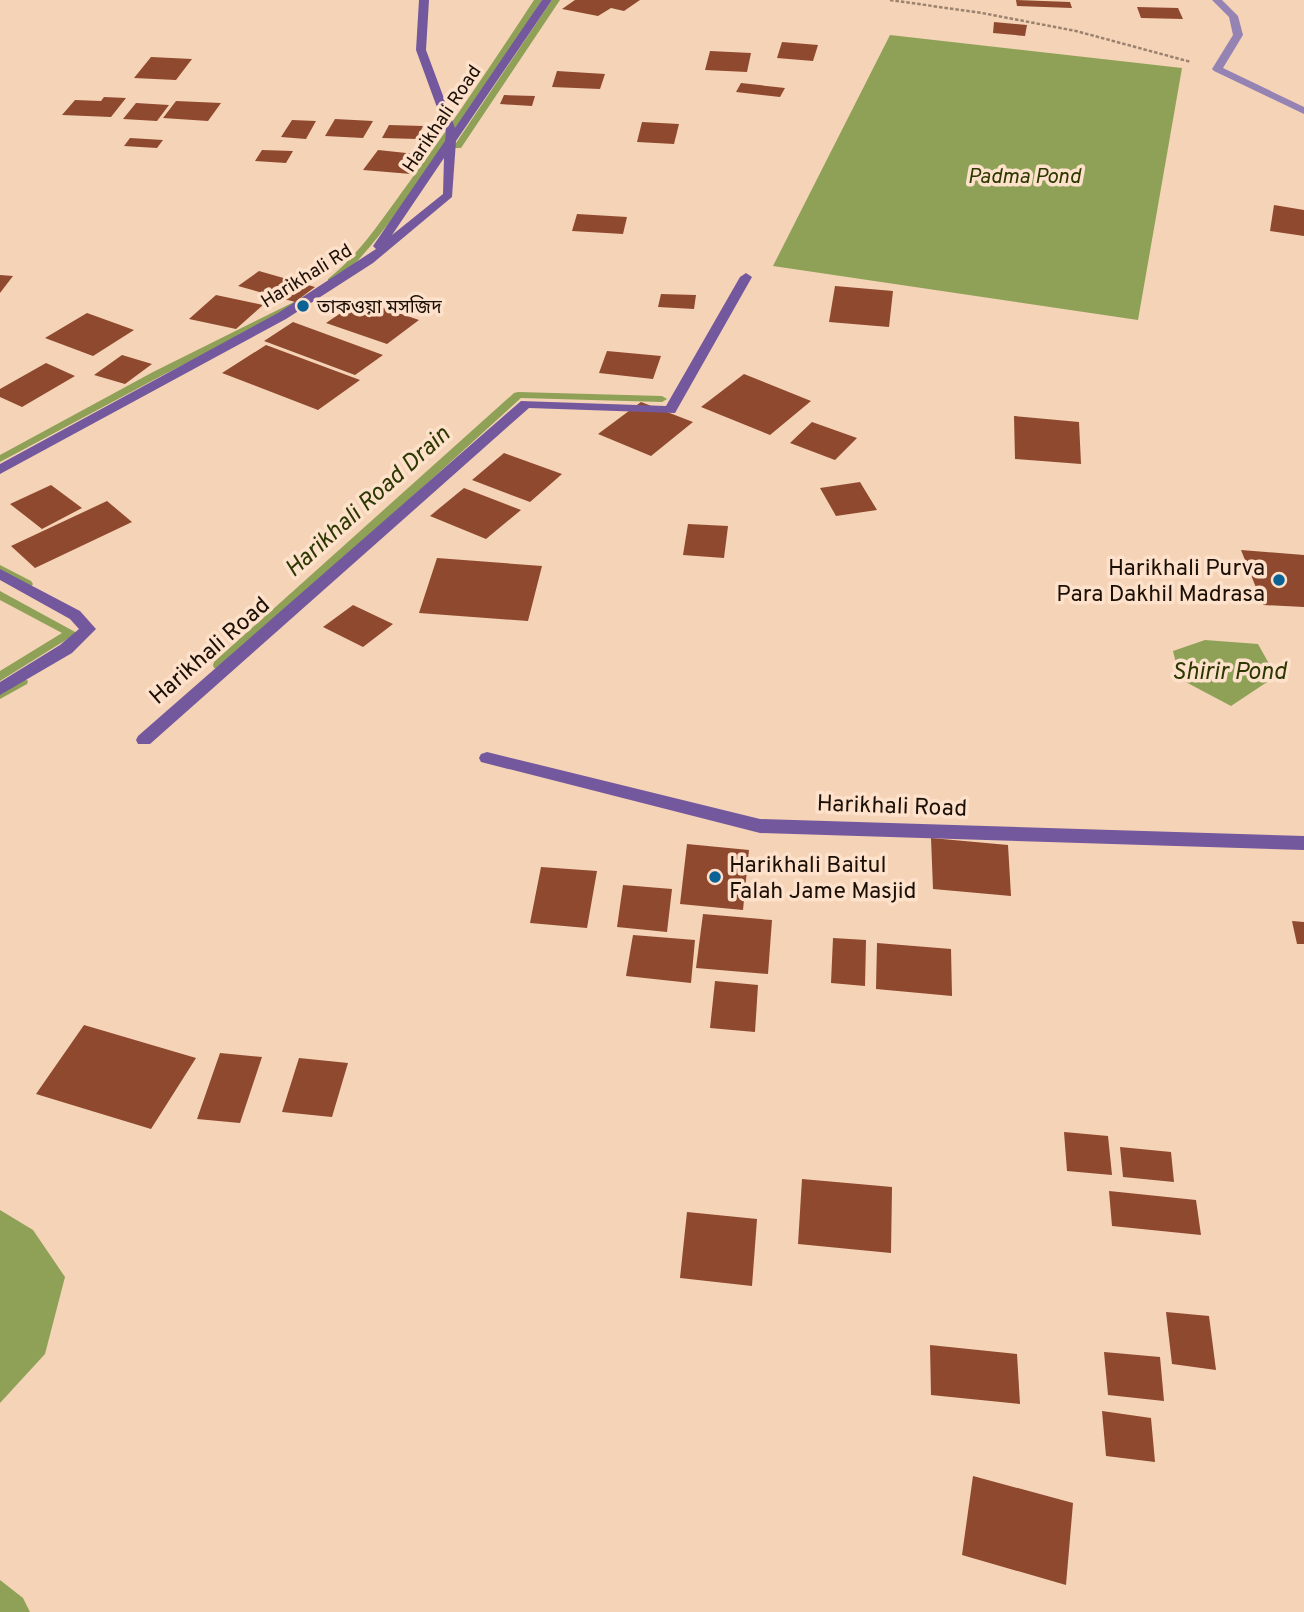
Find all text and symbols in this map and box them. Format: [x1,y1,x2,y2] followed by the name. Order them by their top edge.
[398,61,487,177] street label: Harikhali Road
[967,164,1082,191] water label: Padma Pond
[257,239,357,314] street label: Harikhali Rd
[316,295,442,320] place label: তাকওয়া মসজিদ
[295,298,311,314] marker: তাকওয়া মসজিদ
[279,420,457,585] water label: Harikhali Road Drain
[1056,555,1265,610] place label: Harikhali Purva Para Dakhil Madrasa
[1271,572,1287,588] marker: Harikhali Purva Para Dakhil Madrasa
[144,592,277,712] street label: Harikhali Road
[1172,658,1288,688] water label: Shirir Pond
[816,790,968,825] street label: Harikhali Road
[729,852,917,907] place label: Harikhali Baitul Falah Jame Masjid
[707,869,723,885] marker: Harikhali Baitul Falah Jame Masjid

